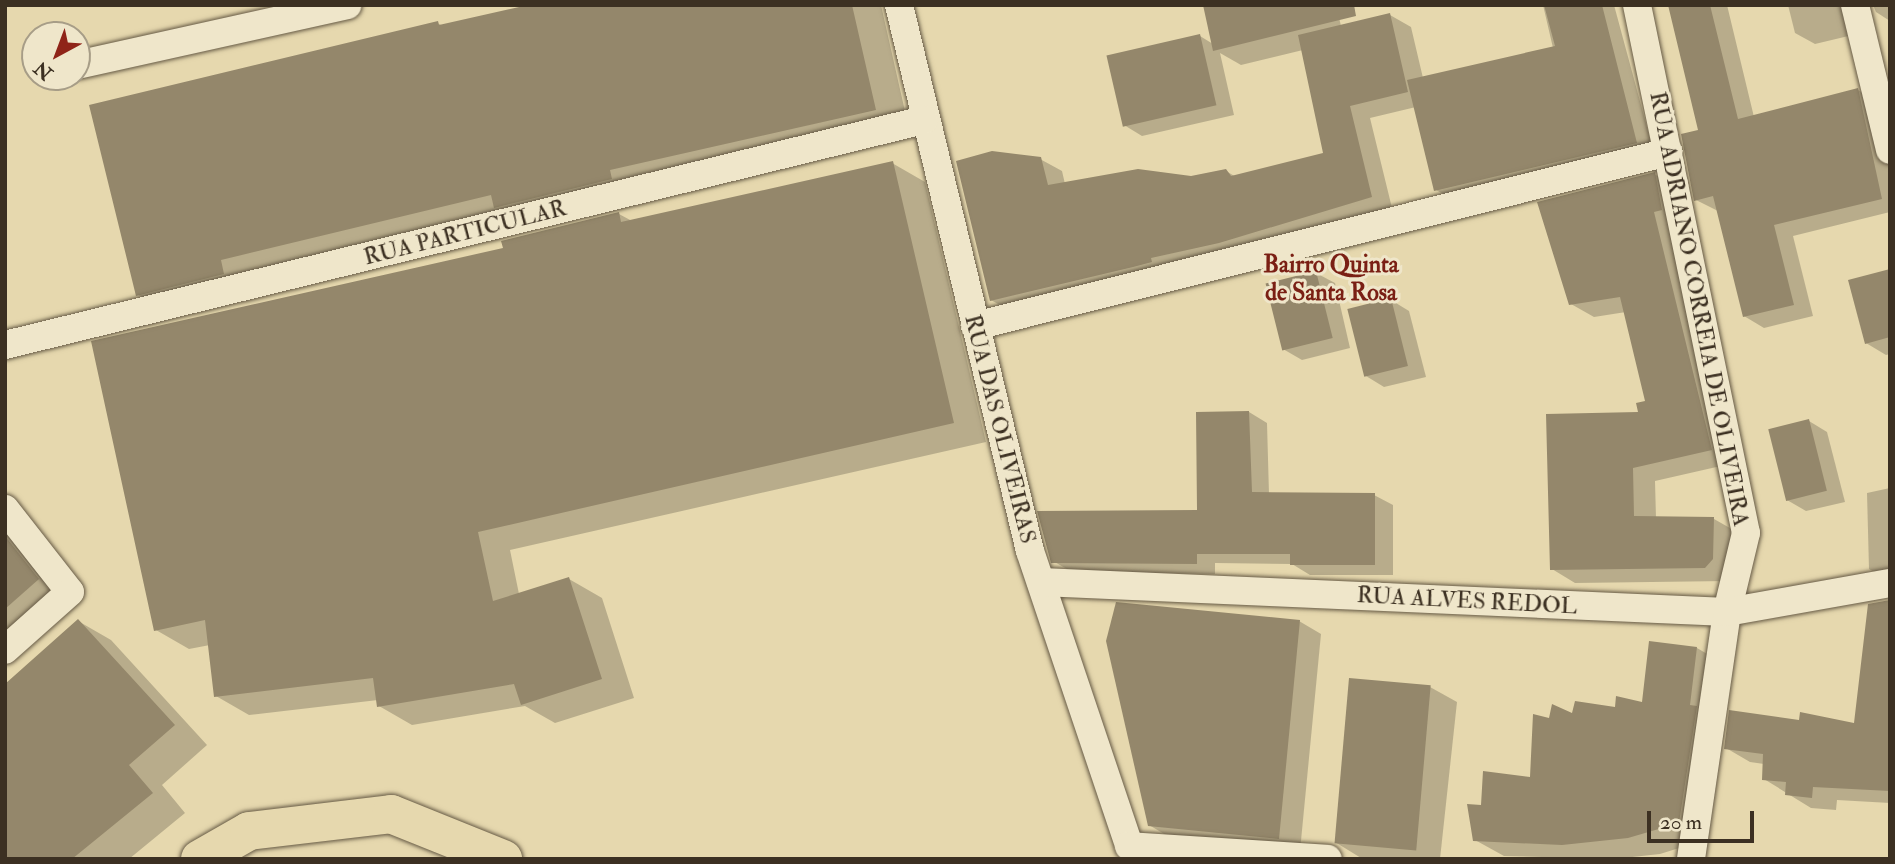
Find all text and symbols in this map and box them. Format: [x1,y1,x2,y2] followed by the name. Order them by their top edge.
[21,21,91,91] north arrow
[29,56,58,85] text: N
[1643,89,1755,529] street label: RUA ADRIANO CORREIA DE OLIVEIRA
[361,194,569,272] street label: RUA PARTICULAR
[1263,251,1399,307] district label: Bairro Quinta de Santa Rosa
[958,312,1042,546] street label: RUA DAS OLIVEIRAS
[1356,581,1578,621] street label: RUA ALVES REDOL
[1650,798,1757,842] scale bar
[1660,809,1702,836] text: 20 m

